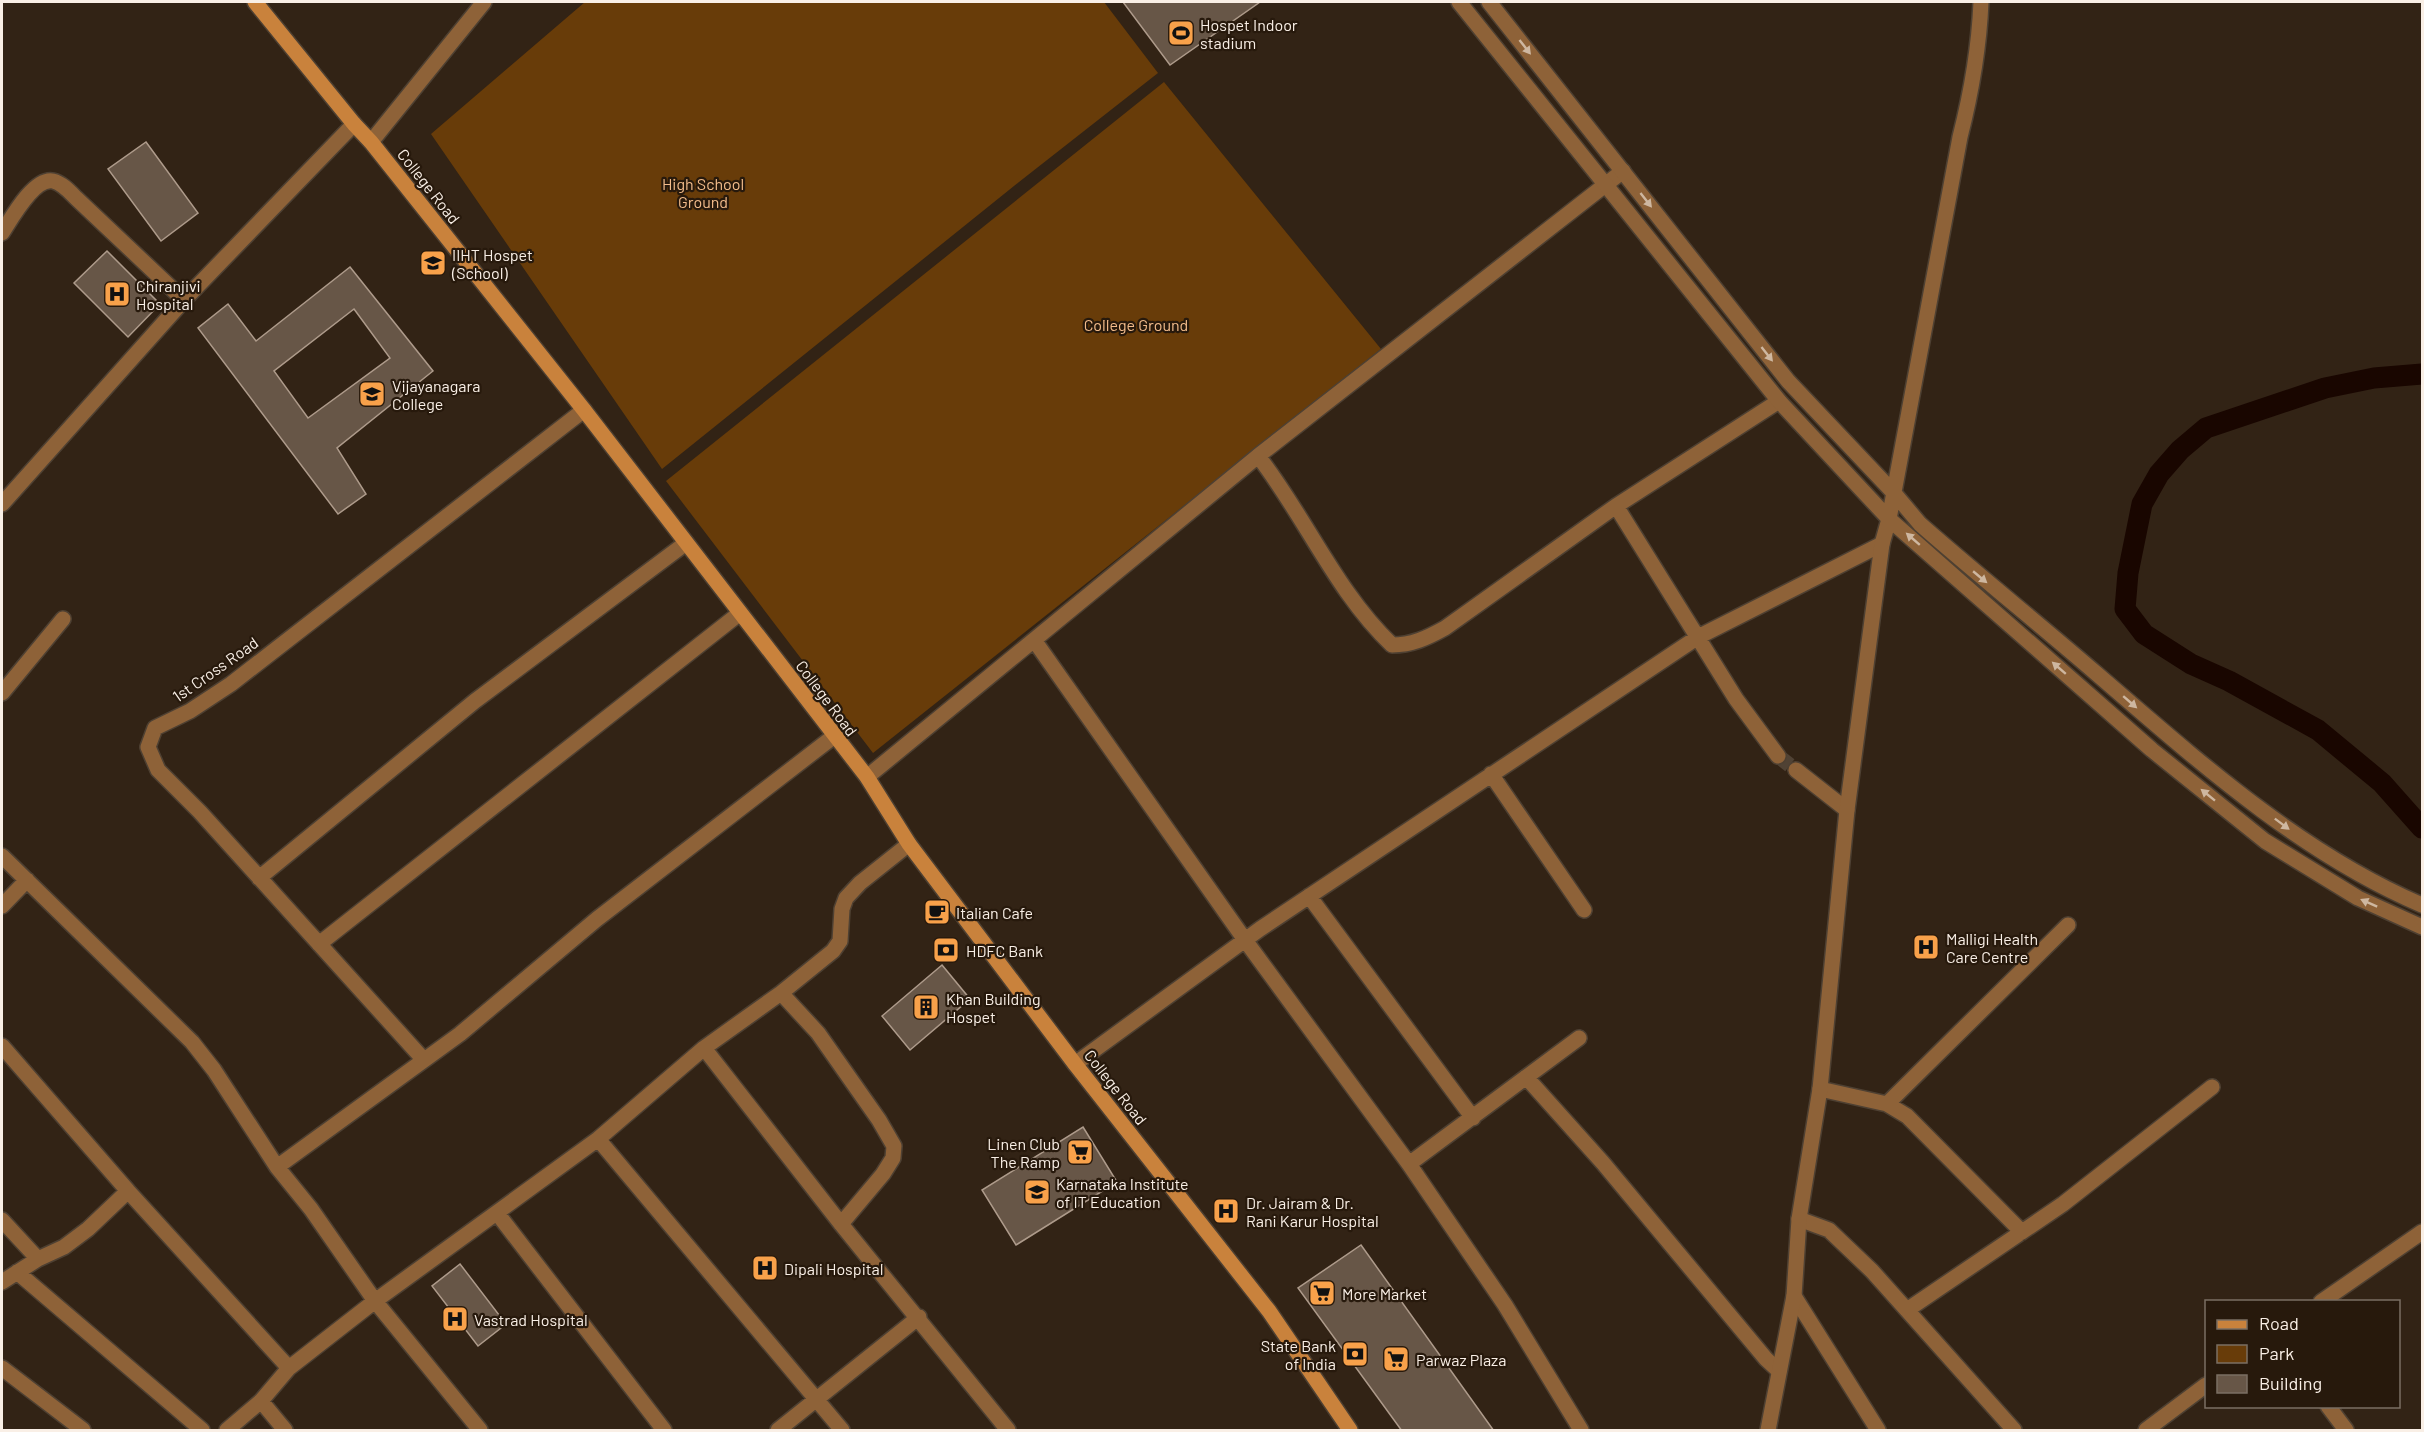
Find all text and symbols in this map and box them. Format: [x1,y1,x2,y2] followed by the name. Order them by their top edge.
[1200,15,1298,52] place label: Hospet Indoor stadium
[1166,18,1196,48] sports icon: Hospet Indoor stadium
[1519,40,1531,55] one-way arrow
[394,145,464,227] street label: College Road
[662,174,744,211] park label: High School Ground
[1640,193,1652,208] one-way arrow
[451,245,533,282] place label: IIHT Hospet (School)
[418,248,448,278] school or university icon: IIHT Hospet (School)
[136,276,201,313] place label: Chiranjivi Hospital
[102,279,132,309] hospital icon: Chiranjivi Hospital
[1084,315,1188,334] park label: College Ground
[1760,346,1773,362] one-way arrow
[392,376,480,413] place label: Vijayanagara College
[357,379,387,409] school or university icon: Vijayanagara College
[1906,533,1921,546] one-way arrow
[1972,570,1987,583] one-way arrow
[169,632,261,706] street label: 1st Cross Road
[792,656,862,740] street label: College Road
[2052,662,2067,675] one-way arrow
[2122,695,2137,708] one-way arrow
[2200,789,2215,801] one-way arrow
[2274,818,2290,830] one-way arrow
[922,897,952,927] cafe icon: Italian Cafe
[2360,898,2378,907] one-way arrow
[956,903,1033,922] place label: Italian Cafe
[1946,929,2038,966] place label: Malligi Health Care Centre
[1911,932,1941,962] hospital icon: Malligi Health Care Centre
[931,935,961,965] bank icon: HDFC Bank
[966,941,1043,960] place label: HDFC Bank
[946,989,1041,1026] place label: Khan Building Hospet
[911,992,941,1022] building icon: Khan Building Hospet
[1081,1046,1151,1128] street label: College Road
[987,1134,1060,1171] place label: Linen Club The Ramp
[1065,1137,1095,1167] supermarket icon: Linen Club The Ramp
[1056,1174,1189,1211] place label: Karnataka Institute of IT Education
[1022,1177,1052,1207] school or university icon: Karnataka Institute of IT Education
[1246,1193,1379,1230] place label: Dr. Jairam & Dr. Rani Karur Hospital
[1211,1196,1241,1226] hospital icon: Dr. Jairam & Dr. Rani Karur Hospital
[750,1253,780,1283] hospital icon: Dipali Hospital
[784,1259,883,1278] place label: Dipali Hospital
[1307,1278,1337,1308] supermarket icon: More Market
[1342,1284,1427,1303] place label: More Market
[2205,1300,2400,1408] legend
[440,1304,470,1334] hospital icon: Vastrad Hospital
[474,1310,588,1329] place label: Vastrad Hospital
[2259,1312,2299,1334] text: Road
[1261,1336,1336,1373] place label: State Bank of India
[1340,1339,1370,1369] bank icon: State Bank of India
[2259,1342,2294,1364] text: Park
[1381,1344,1411,1374] supermarket icon: Parwaz Plaza
[1416,1350,1506,1369] place label: Parwaz Plaza
[2259,1372,2322,1394] text: Building

